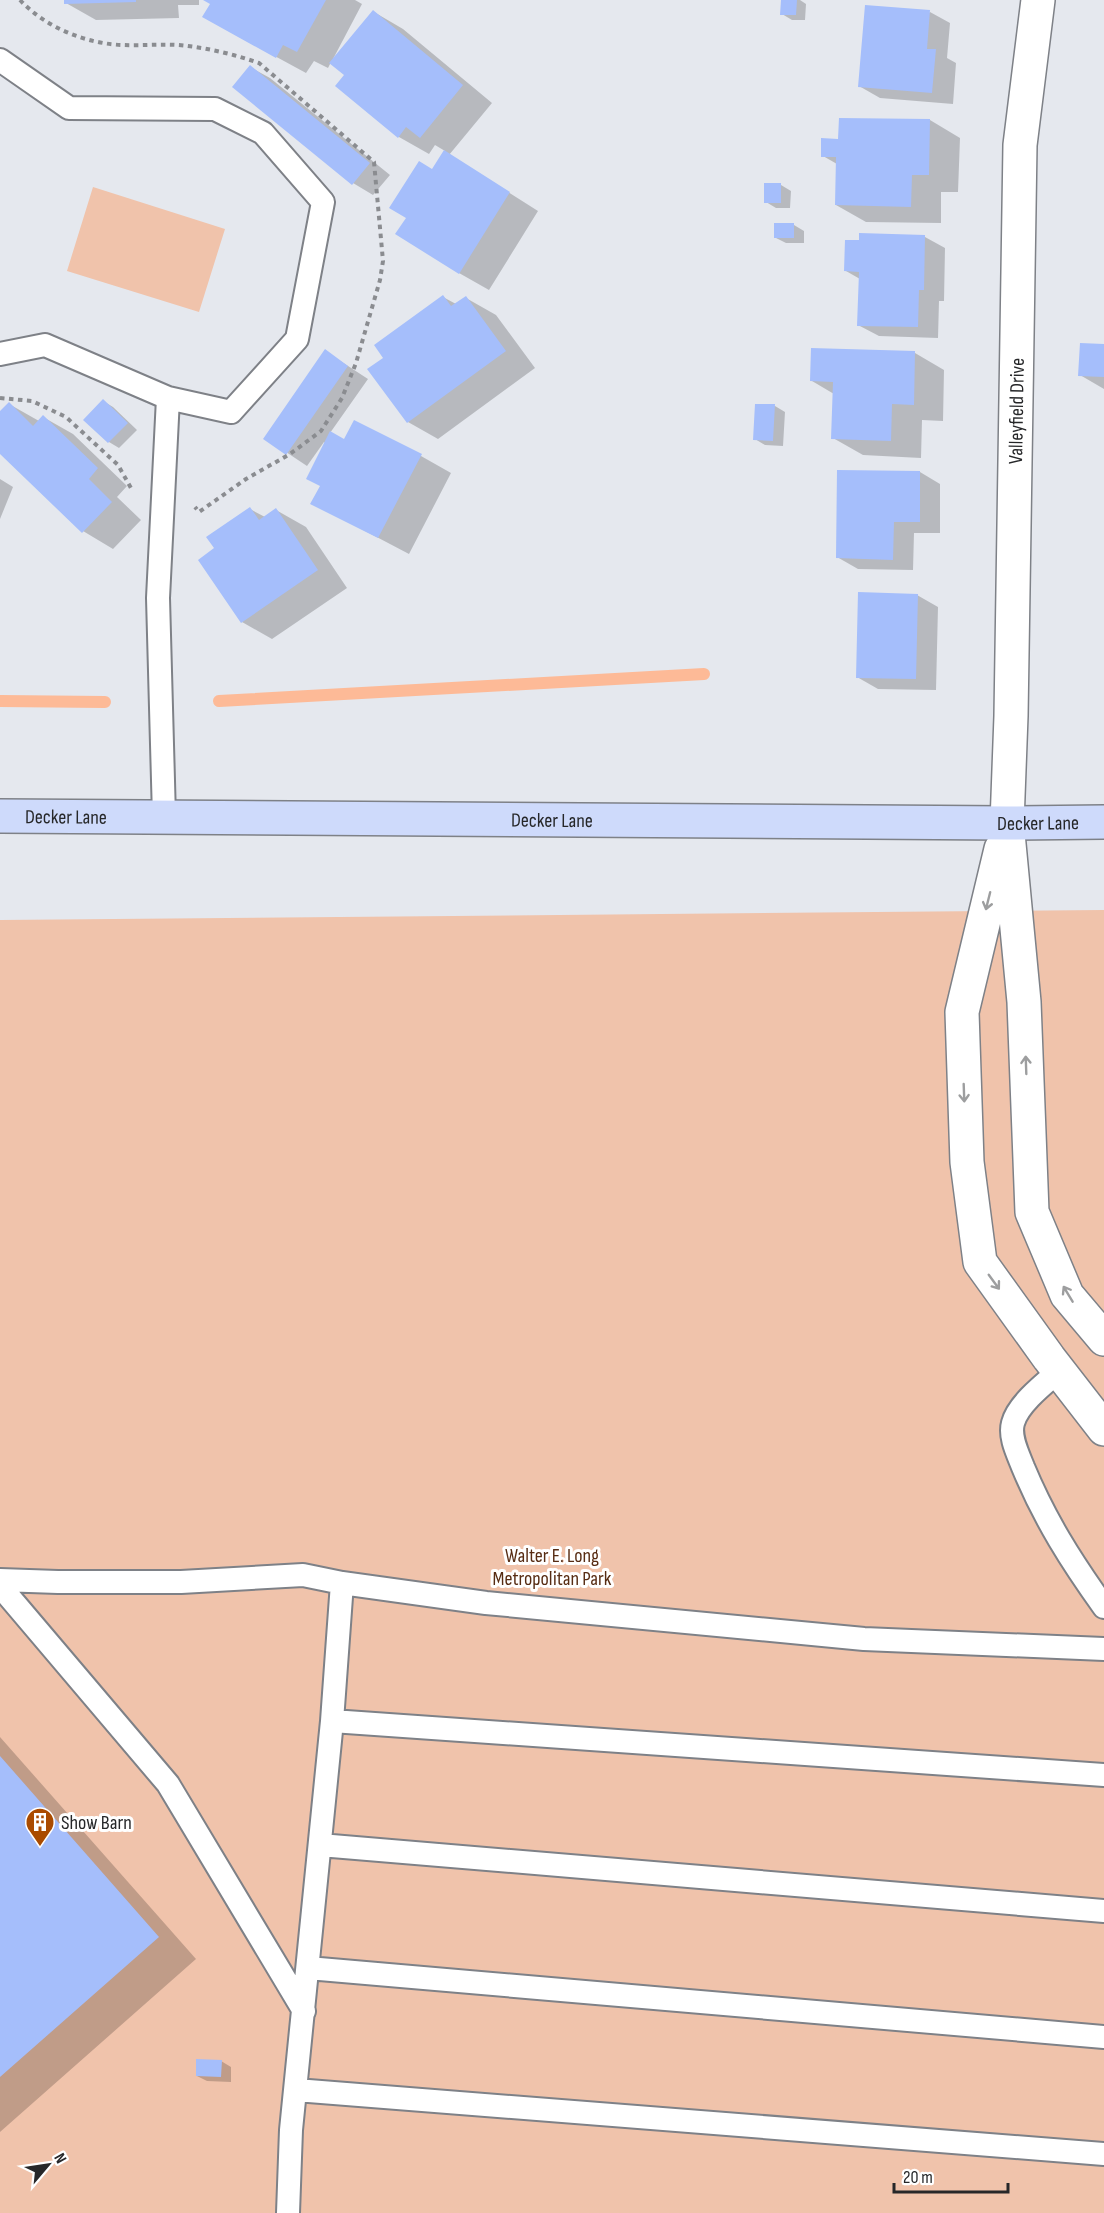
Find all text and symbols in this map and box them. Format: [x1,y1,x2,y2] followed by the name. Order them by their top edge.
[1004,358,1030,464] street label: Valleyfield Drive
[25,805,107,830] street label: Decker Lane
[511,809,593,833] street label: Decker Lane
[997,811,1079,836] street label: Decker Lane
[982,891,994,910] one-way arrow
[1021,1055,1032,1075] one-way arrow
[959,1082,970,1102] one-way arrow
[988,1274,1000,1290] one-way arrow
[1062,1285,1074,1302] one-way arrow
[493,1544,612,1591] park label: Walter E. Long Metropolitan Park
[24,1806,56,1848] building icon: Show Barn
[61,1811,132,1835] place label: Show Barn
[18,2135,78,2195] north arrow
[49,2150,70,2167] text: N
[894,2156,1008,2194] scale bar
[903,2167,933,2188] text: 20 m

